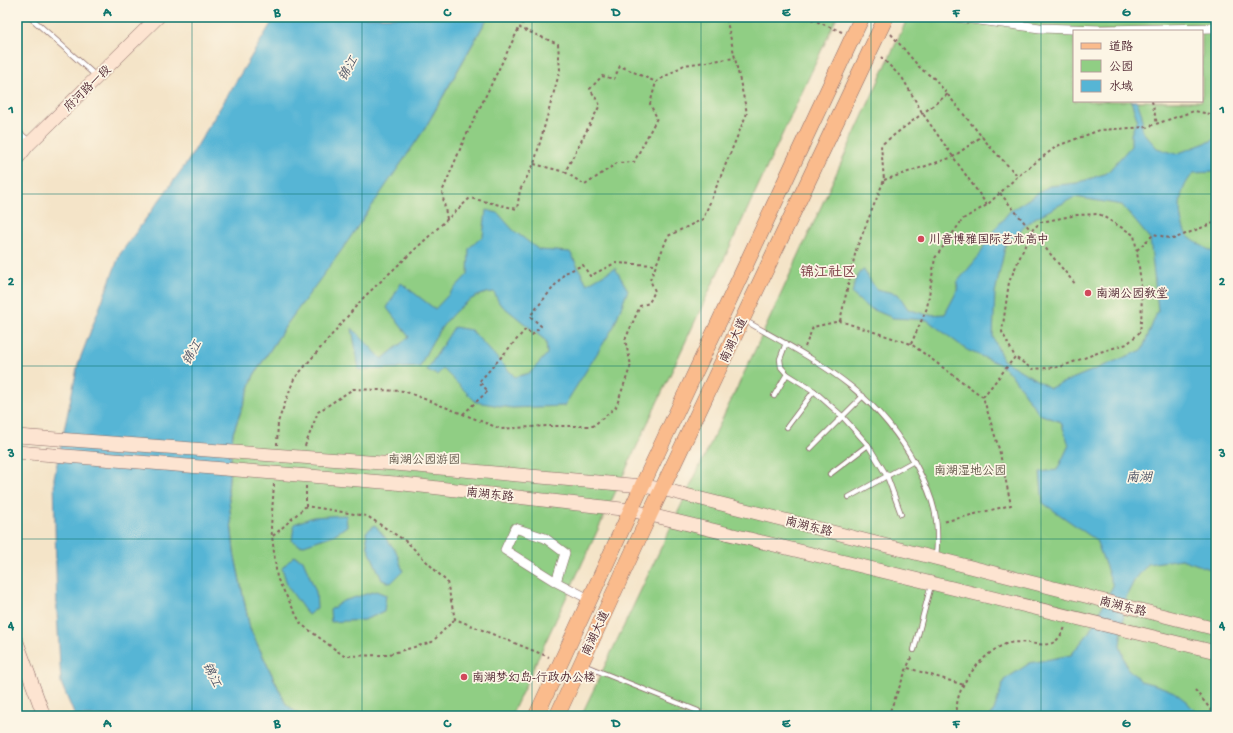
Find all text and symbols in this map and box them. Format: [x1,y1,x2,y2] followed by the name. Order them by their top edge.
[102,6,112,21] text: A
[273,6,282,21] text: B
[442,6,452,21] text: C
[611,6,621,21] text: D
[782,6,791,21] text: E
[952,6,961,21] text: F
[1122,6,1131,21] text: G
[1073,30,1203,102] legend
[1109,40,1133,55] text: 道路
[335,53,363,84] water label: 锦江
[1109,60,1133,75] text: 公园
[61,63,115,115] street label: 府河路一段
[1109,80,1133,95] text: 水域
[7,103,14,118] text: 1
[1218,103,1225,118] text: 1
[929,232,1049,248] place label: 川音博雅国际艺术高中
[916,234,926,244] marker: 川音博雅国际艺术高中
[800,265,856,282] district label: 锦江社区
[8,275,15,290] text: 2
[1219,275,1226,290] text: 2
[1096,287,1168,302] place label: 南湖公园教堂
[1083,288,1093,298] marker: 南湖公园教堂
[717,316,751,366] street label: 南湖大道
[179,337,207,368] water label: 锦江
[7,447,15,462] text: 3
[1218,447,1226,462] text: 3
[388,453,460,468] park label: 南湖公园游园
[934,464,1006,479] park label: 南湖湿地公园
[1126,470,1154,486] water label: 南湖
[465,486,515,505] street label: 南湖东路
[784,514,834,541] street label: 南湖东路
[1098,594,1148,621] street label: 南湖东路
[579,609,613,659] street label: 南湖大道
[7,619,15,634] text: 4
[1218,619,1226,634] text: 4
[198,660,225,691] water label: 锦江
[472,671,596,686] place label: 南湖梦幻岛-行政办公楼
[459,672,469,682] marker: 南湖梦幻岛-行政办公楼
[102,717,112,732] text: A
[273,717,282,732] text: B
[442,717,452,732] text: C
[611,717,621,732] text: D
[782,717,791,732] text: E
[952,717,961,732] text: F
[1122,717,1131,732] text: G

